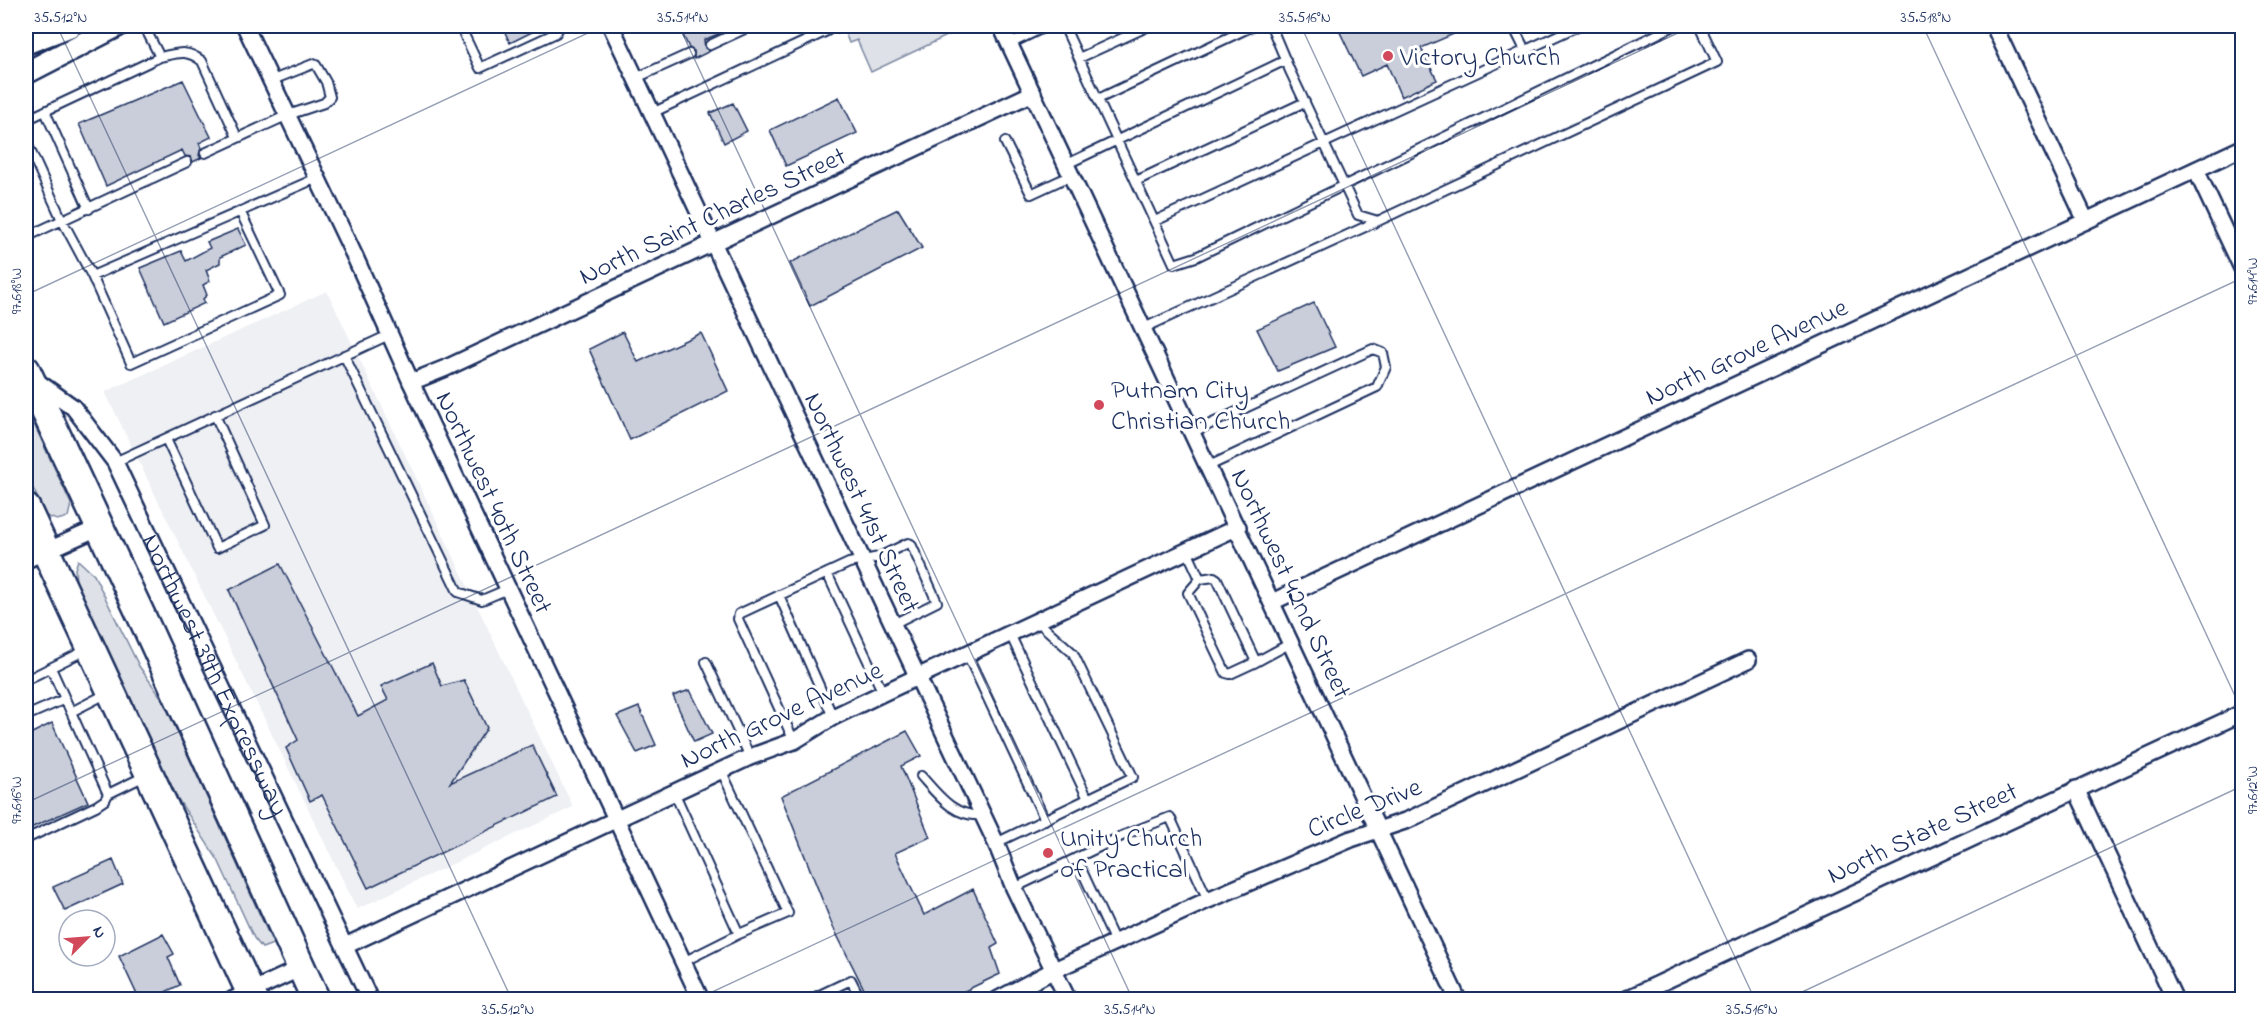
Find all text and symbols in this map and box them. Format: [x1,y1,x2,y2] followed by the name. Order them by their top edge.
[35,7,87,29] text: 35.512°N
[657,7,709,29] text: 35.514°N
[1279,7,1331,29] text: 35.516°N
[1901,7,1951,29] text: 35.518°N
[1399,39,1560,78] place label: Victory Church
[1381,49,1395,63] marker: Victory Church
[573,138,853,296] street label: North Saint Charles Street
[2242,258,2264,304] text: 97.614°W
[6,268,28,314] text: 97.618°W
[1639,289,1856,417] street label: North Grove Avenue
[1111,372,1290,442] place label: Putnam City Christian Church
[424,385,561,621] street label: Northwest 40th Street
[793,386,929,620] street label: Northwest 41st Street
[1092,398,1106,412] marker: Putnam City Christian Church
[1219,463,1360,705] street label: Northwest 42nd Street
[130,528,297,823] street label: Northwest 39th Expressway
[674,652,891,780] street label: North Grove Avenue
[2242,766,2264,814] text: 97.612°W
[1302,768,1429,850] street label: Circle Drive
[1821,773,2025,896] street label: North State Street
[6,776,28,824] text: 97.616°W
[1060,820,1202,890] place label: Unity Church of Practical
[1041,846,1055,860] marker: Unity Church of Practical
[57,908,117,968] north arrow
[86,923,112,943] text: N
[482,999,534,1021] text: 35.512°N
[1104,999,1156,1021] text: 35.514°N
[1726,999,1778,1021] text: 35.516°N

